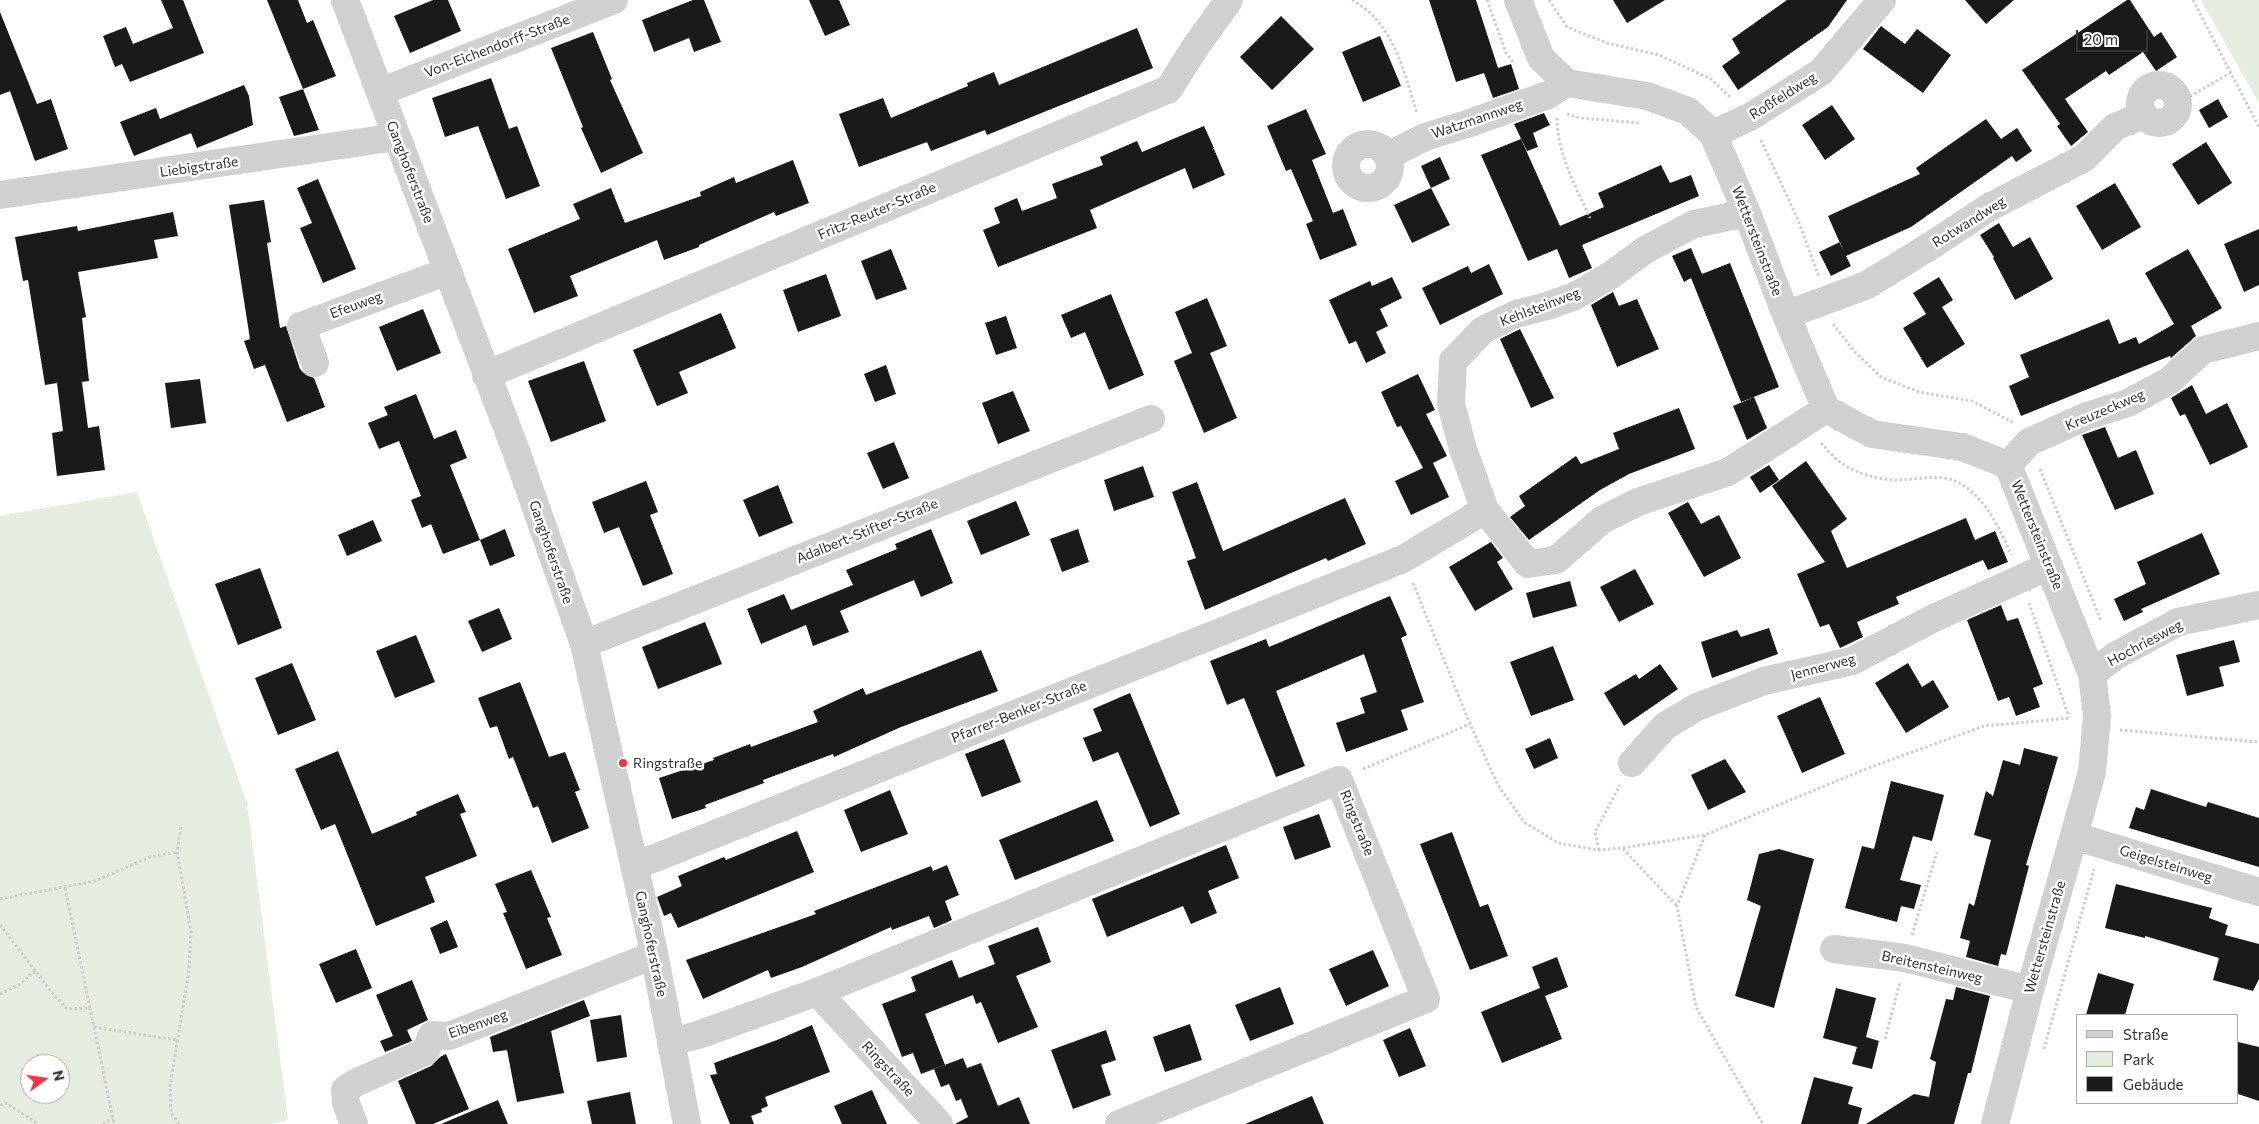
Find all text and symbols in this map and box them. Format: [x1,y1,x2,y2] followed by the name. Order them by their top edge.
[422,11,572,81] street label: Von-Eichendorff-Straße
[2079,20,2152,52] scale bar
[2084,30,2118,48] text: 20 m
[1746,69,1820,123] street label: Roßfeldweg
[1429,96,1525,142] street label: Watzmannweg
[383,119,437,225] street label: Ganghoferstraße
[159,153,239,181] street label: Liebigstraße
[815,179,939,243] street label: Fritz-Reuter-Straße
[1728,184,1786,298] street label: Wettersteinstraße
[1929,193,2009,251] street label: Rotwandweg
[1497,284,1583,330] street label: Kehlsteinweg
[328,288,384,322] street label: Efeuweg
[2063,386,2147,434] street label: Kreuzeckweg
[2007,478,2067,592] street label: Wettersteinstraße
[794,495,940,567] street label: Adalbert-Stifter-Straße
[525,498,577,606] street label: Ganghoferstraße
[2105,616,2185,670] street label: Hochriesweg
[1789,650,1857,684] street label: Jennerweg
[949,677,1089,747] street label: Pfarrer-Benker-Straße
[633,755,702,771] place label: Ringstraße
[617,757,629,769] marker: Ringstraße
[1336,788,1378,858] street label: Ringstraße
[2117,842,2215,886] street label: Geigelsteinweg
[2021,879,2069,995] street label: Wettersteinstraße
[632,889,670,999] street label: Ganghoferstraße
[1880,947,1984,987] street label: Breitensteinweg
[446,1006,510,1042] street label: Eibenweg
[2076,1014,2239,1104] legend
[2123,1025,2169,1043] text: Straße
[858,1038,918,1100] street label: Ringstraße
[2123,1050,2154,1068] text: Park
[20,1054,70,1104] north arrow
[50,1068,69,1083] text: N
[2123,1075,2184,1093] text: Gebäude

